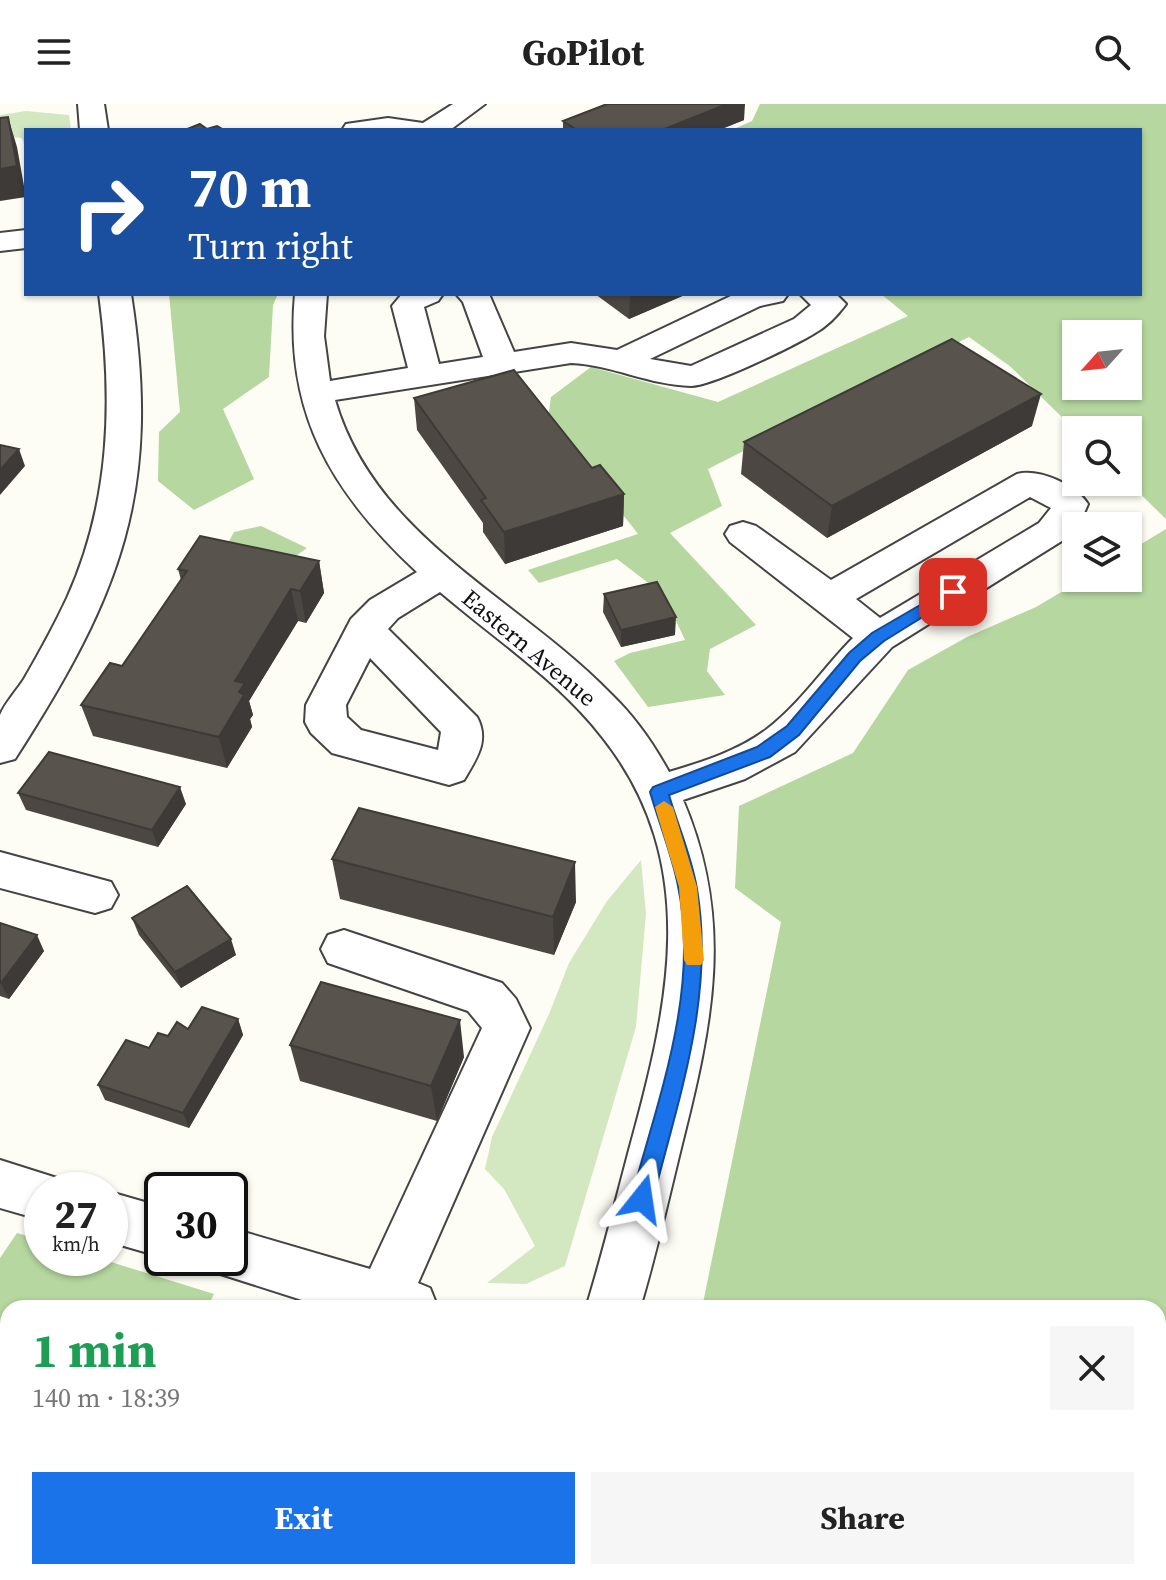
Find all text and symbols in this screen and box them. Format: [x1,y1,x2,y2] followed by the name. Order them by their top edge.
[522,28,644,77] text: GoPilot
[32,30,76,74] icon: menu
[1090,30,1134,74] icon: search
[188,149,311,226] text: 70 m
[56,160,160,264] icon: right
[188,222,353,271] text: Turn right
[1062,320,1142,400] north arrow
[1062,320,1142,592] map controls
[1062,416,1142,496] button: search
[1062,512,1142,592] button: layers
[919,558,987,626] pin
[931,570,975,614] icon: arrive
[455,582,604,714] street label: Eastern Avenue
[600,1157,684,1241] position arrow
[144,1172,248,1276] speed limit sign: 30
[54,1187,98,1241] text: 27
[52,1230,100,1258] text: km/h
[32,1317,157,1383] text: 1 min
[1050,1326,1134,1410] button: close
[32,1380,180,1416] text: 140 m · 18:39
[32,1472,575,1564] button: Exit
[591,1472,1134,1564] button: Share

